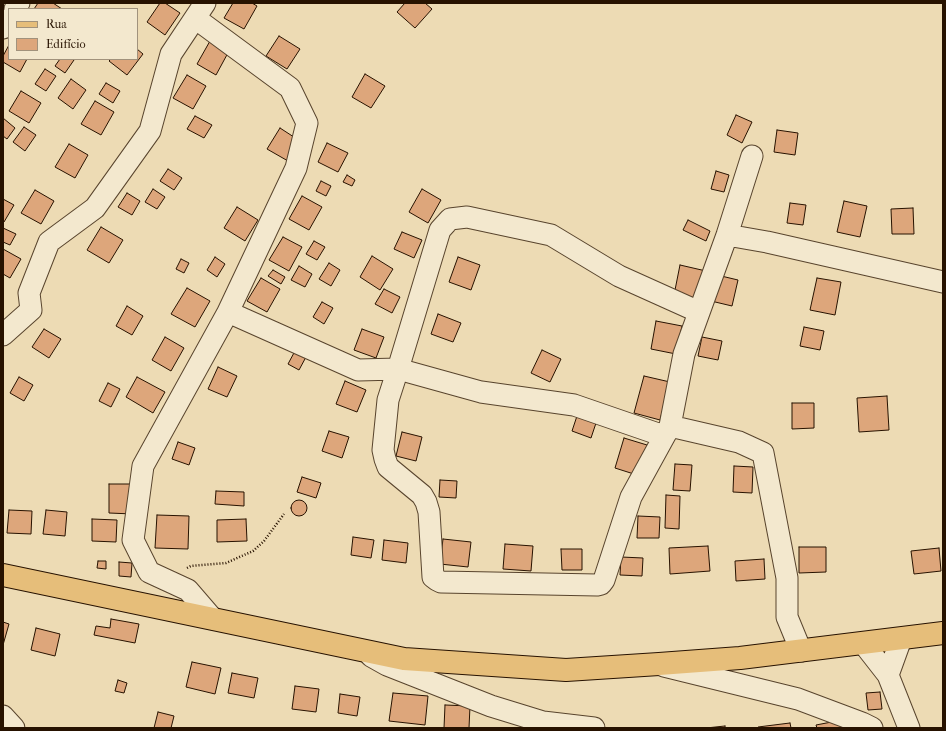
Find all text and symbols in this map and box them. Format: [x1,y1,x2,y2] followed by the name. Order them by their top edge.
[8,8,138,60] legend
[46,17,67,31] text: Rua
[46,37,86,51] text: Edifício

